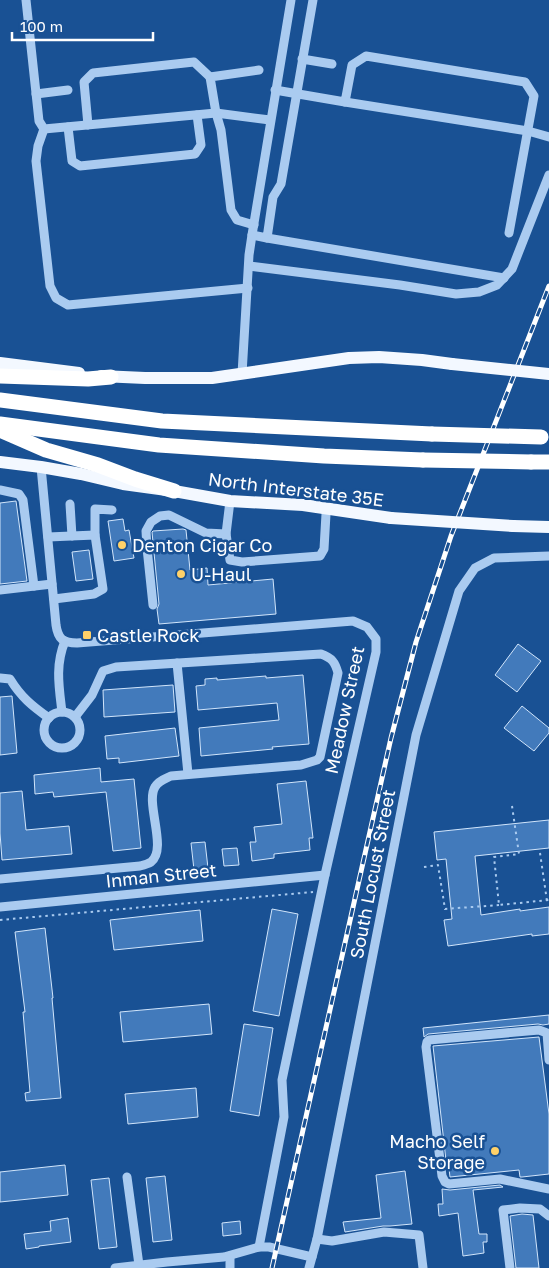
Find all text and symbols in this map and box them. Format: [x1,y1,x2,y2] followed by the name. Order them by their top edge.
[12,10,154,42] scale bar
[20,17,63,35] text: 100 m
[207,467,385,511] street label: North Interstate 35E
[132,534,272,556] place label: Denton Cigar Co
[116,539,128,551] marker: Denton Cigar Co
[191,563,252,585] place label: U-Haul
[175,568,187,580] marker: U-Haul
[97,624,200,646] place label: Castle Rock
[81,629,93,641] marker: Castle Rock
[320,644,368,776] street label: Meadow Street
[345,787,399,961] street label: South Locust Street
[104,858,218,892] street label: Inman Street
[389,1130,485,1173] place label: Macho Self Storage
[489,1145,501,1157] marker: Macho Self Storage

